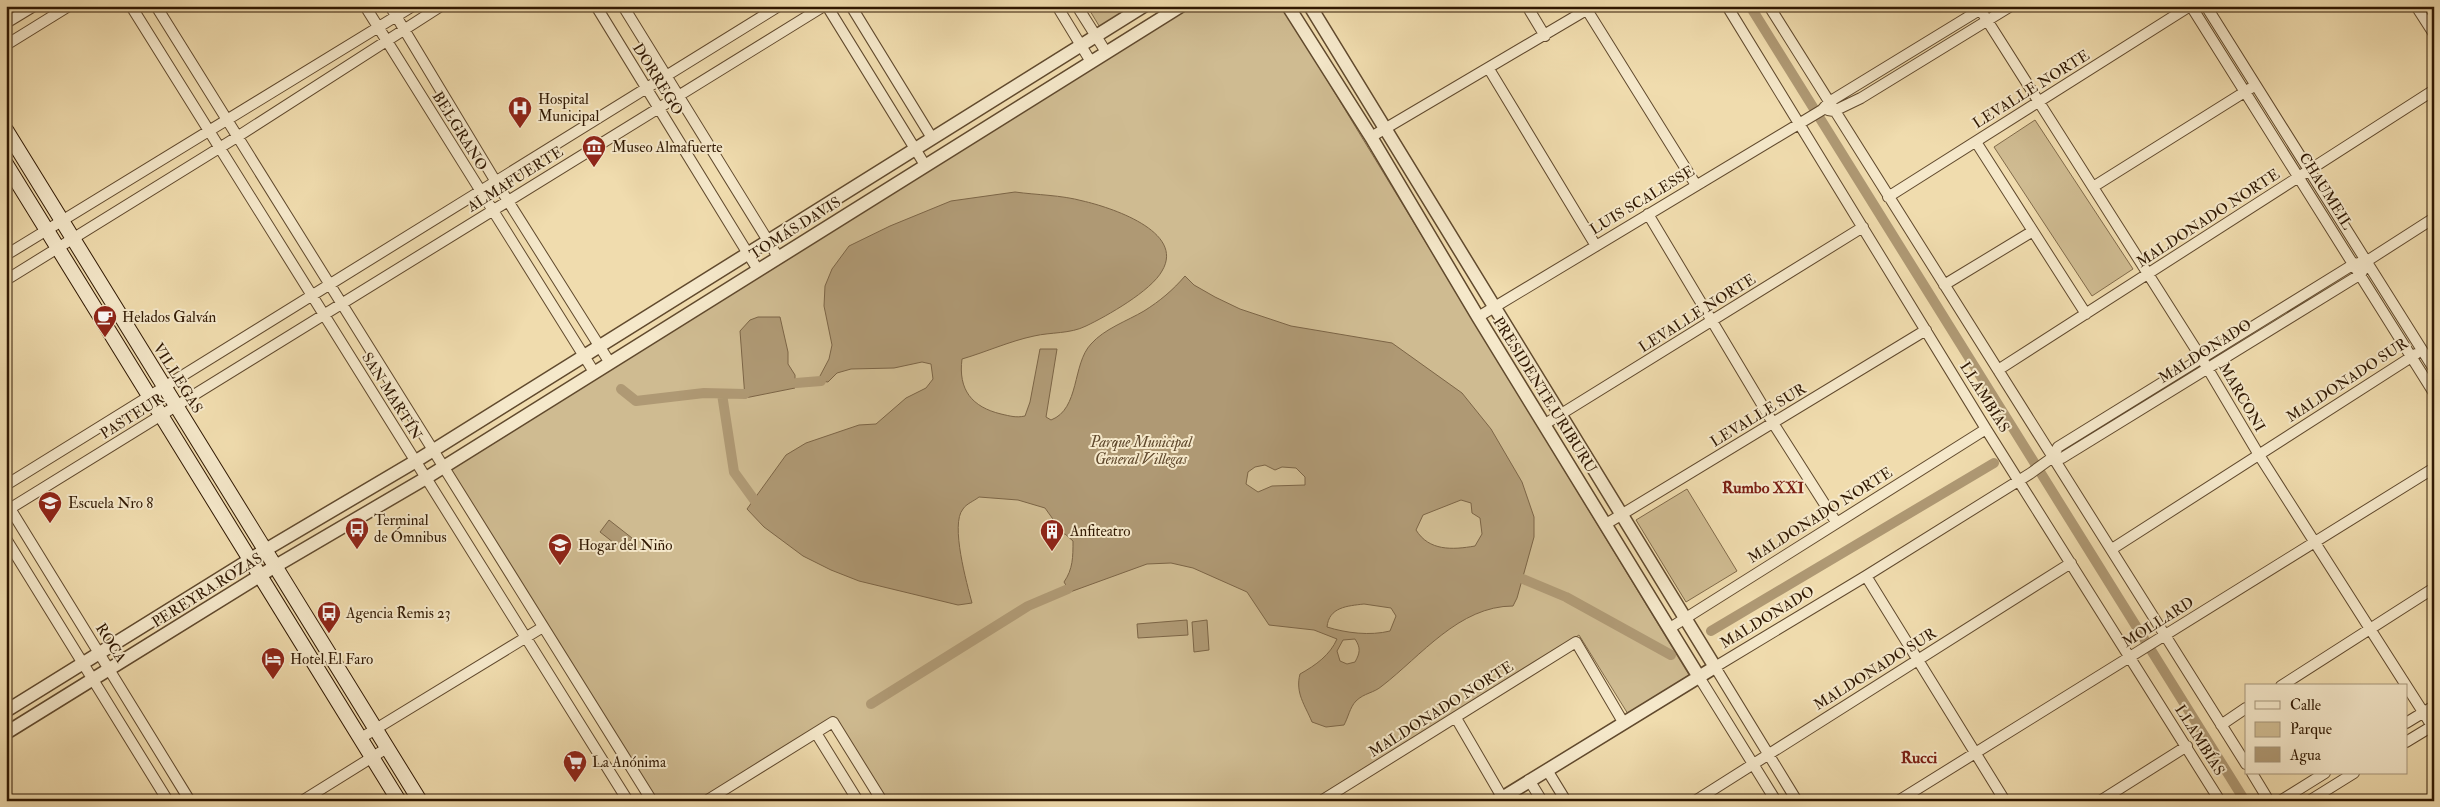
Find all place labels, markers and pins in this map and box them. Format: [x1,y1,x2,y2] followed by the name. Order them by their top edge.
[538,90,599,127] place label: Hospital Municipal
[507,95,533,129] hospital icon: Hospital Municipal
[581,134,607,168] museum icon: Museo Almafuerte
[612,138,723,157] place label: Museo Almafuerte
[92,304,118,338] cafe icon: Helados Galván
[122,308,216,327] place label: Helados Galván
[37,490,63,524] school or university icon: Escuela Nro 8
[68,494,153,513] place label: Escuela Nro 8
[374,511,447,547] place label: Terminal de Ómnibus
[344,516,370,550] bus stop icon: Terminal de Ómnibus
[1039,518,1065,552] building icon: Anfiteatro
[1069,522,1130,541] place label: Anfiteatro
[547,532,573,566] school or university icon: Hogar del Niño
[578,536,673,555] place label: Hogar del Niño
[316,600,342,634] bus stop icon: Agencia Remis 23
[345,604,450,623] place label: Agencia Remis 23
[260,646,286,680] hotel icon: Hotel El Faro
[290,650,373,669] place label: Hotel El Faro
[562,749,588,783] supermarket icon: La Anónima
[592,753,667,772] place label: La Anónima

